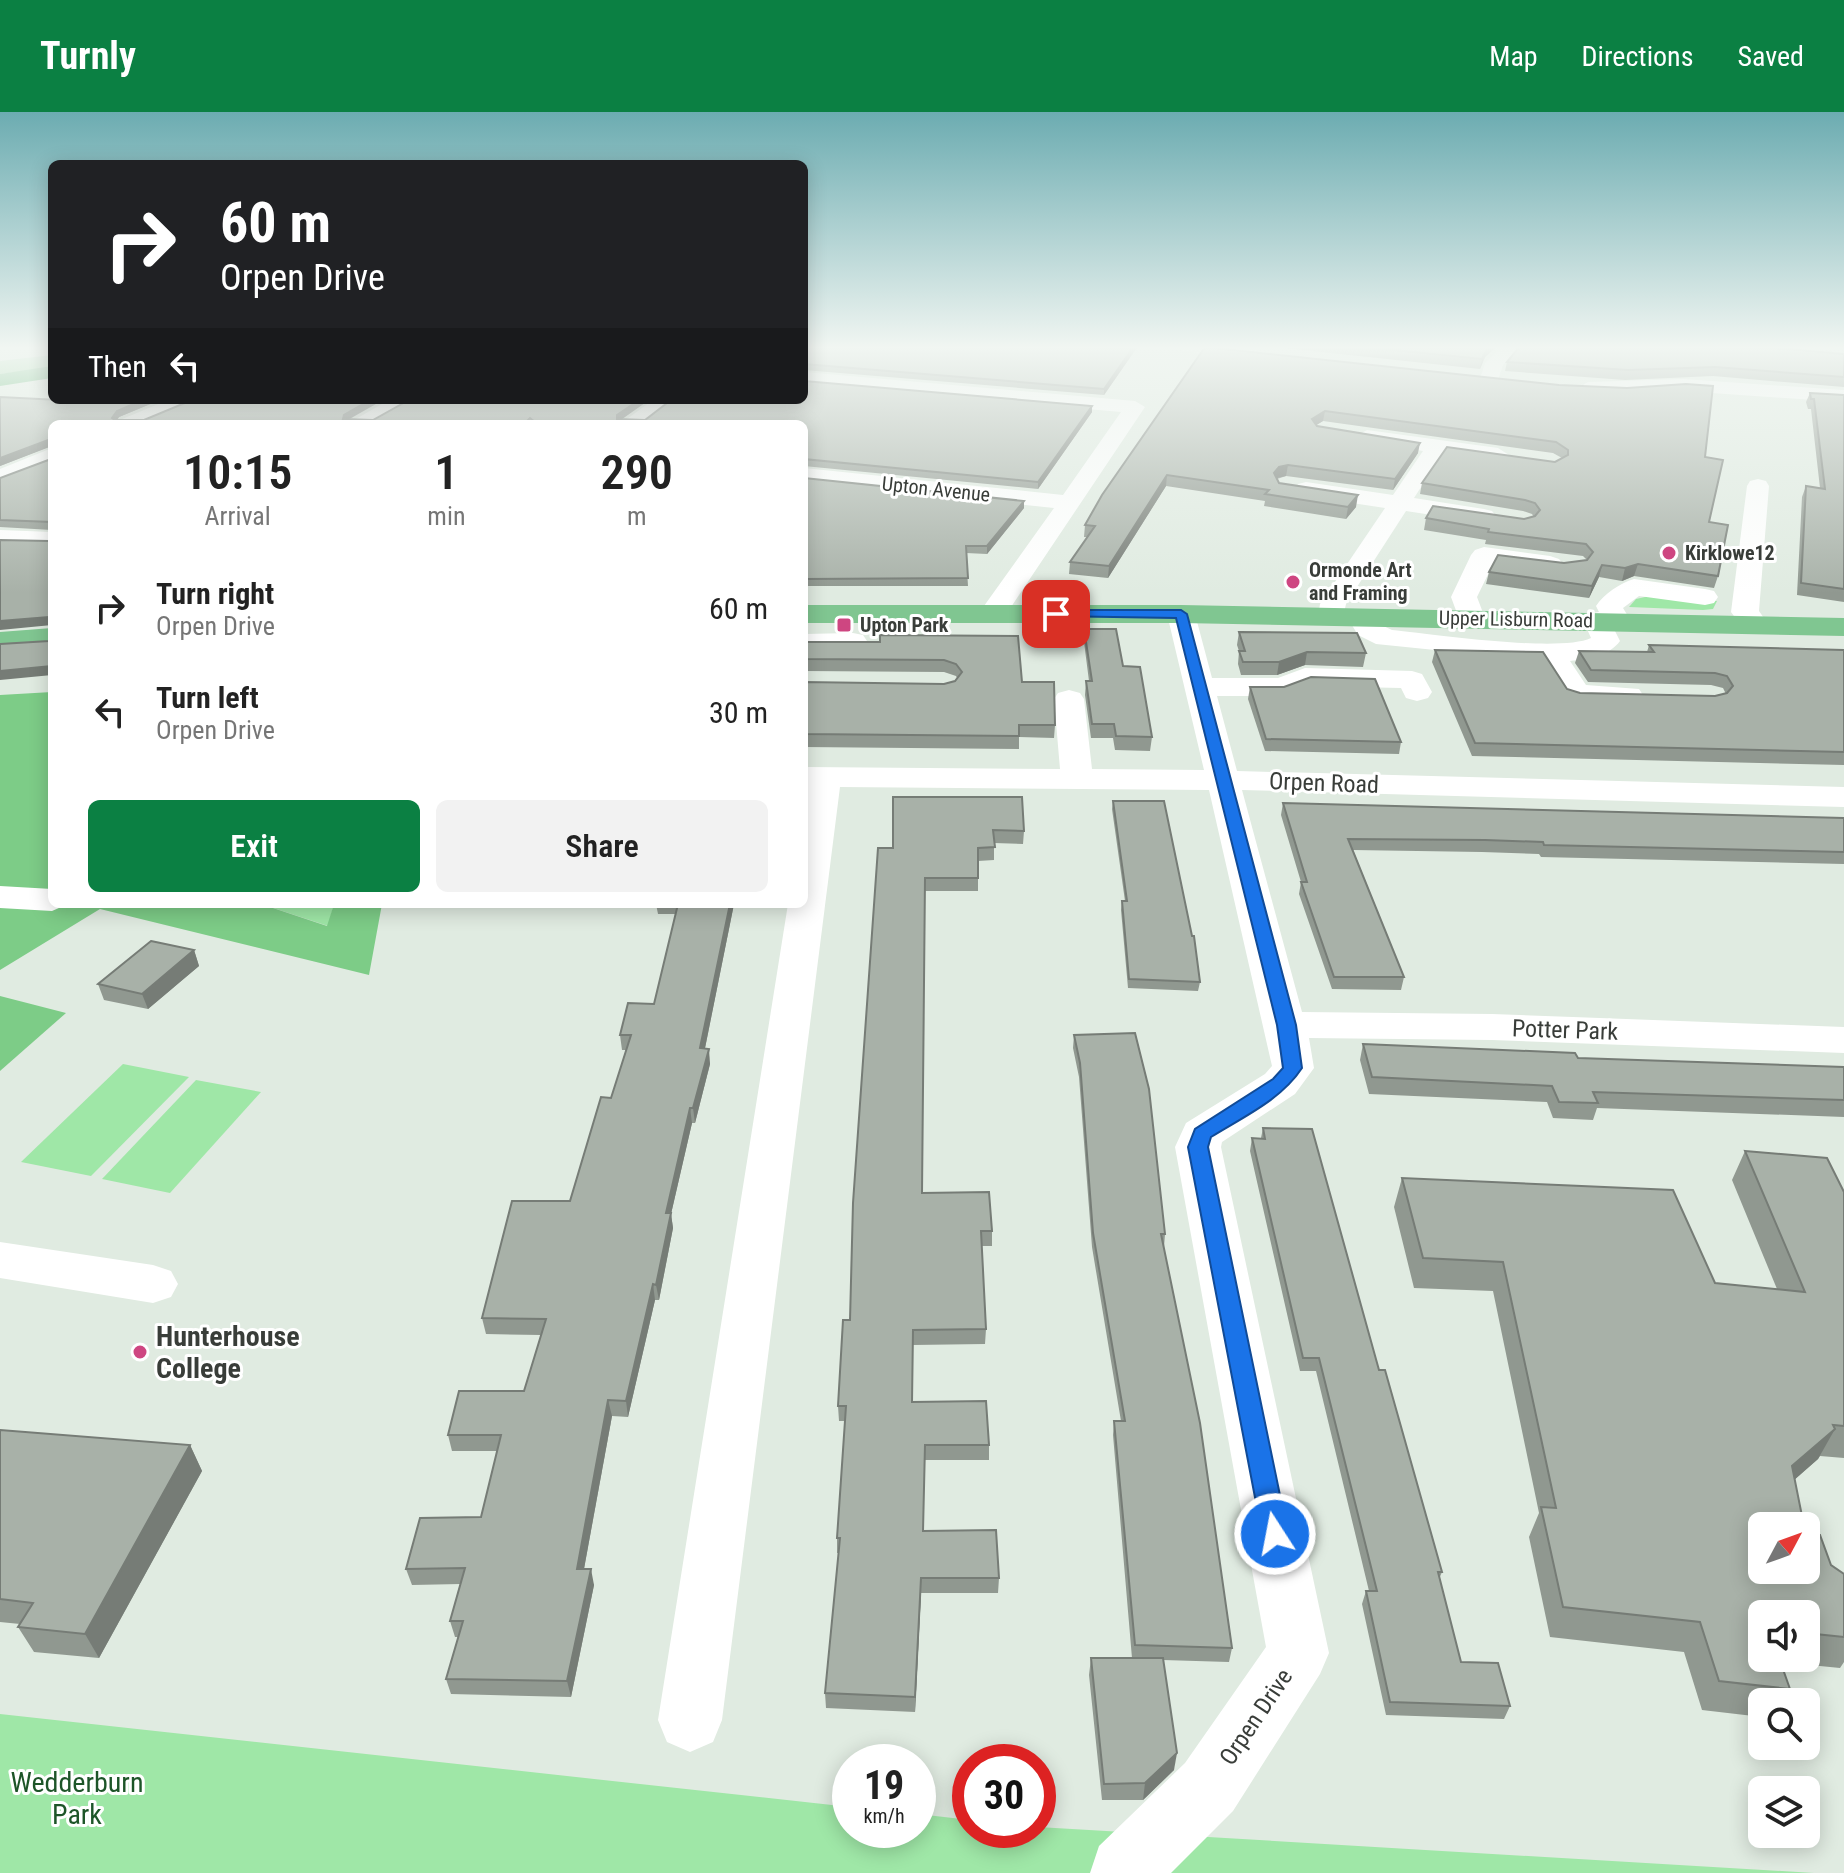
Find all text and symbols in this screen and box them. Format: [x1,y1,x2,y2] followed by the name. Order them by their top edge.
[40,34,136,78] text: Turnly
[1489,40,1538,73] text: Map
[1582,40,1693,73] text: Directions
[1737,40,1804,73] text: Saved
[220,190,331,256] text: 60 m
[88,192,192,296] icon: right
[220,257,385,299] text: Orpen Drive
[163,344,207,388] icon: left
[88,349,147,384] text: Then
[183,444,292,501] text: 10:15
[434,444,458,501] text: 1
[601,444,673,501] text: 290
[881,471,991,507] street label: Upton Avenue
[205,501,271,531] text: Arrival
[427,501,465,531] text: min
[627,501,647,531] text: m
[1685,541,1775,565] place label: Kirklowe12
[1660,544,1678,562] marker: Kirklowe12
[1309,558,1412,605] place label: Ormonde Art and Framing
[1284,573,1302,591] marker: Ormonde Art and Framing
[156,576,274,611] text: Turn right
[1022,580,1090,648] pin
[88,586,132,630] icon: right
[709,591,768,626] text: 60 m
[1034,592,1078,636] icon: arrive
[1439,606,1593,632] street label: Upper Lisburn Road
[156,611,275,641] text: Orpen Drive
[860,613,949,637] place label: Upton Park
[835,616,853,634] marker: Upton Park
[156,680,259,715] text: Turn left
[88,690,132,734] icon: left
[709,695,768,730] text: 30 m
[156,715,275,745] text: Orpen Drive
[1268,767,1380,799] street label: Orpen Road
[88,800,420,892] button: Exit
[436,800,768,892] button: Share
[1511,1014,1619,1046] street label: Potter Park
[156,1320,300,1385] place label: Hunterhouse College
[131,1343,149,1361] marker: Hunterhouse College
[1233,1492,1317,1576] position arrow
[1748,1512,1820,1584] north arrow
[1748,1512,1820,1848] map controls
[1748,1600,1820,1672] button: sound
[1214,1664,1298,1770] street label: Orpen Drive
[1748,1688,1820,1760] button: search
[952,1744,1056,1848] speed limit sign: 30
[864,1762,904,1809] text: 19
[11,1766,143,1831] park label: Wedderburn Park
[1748,1776,1820,1848] button: layers
[863,1804,905,1828] text: km/h

